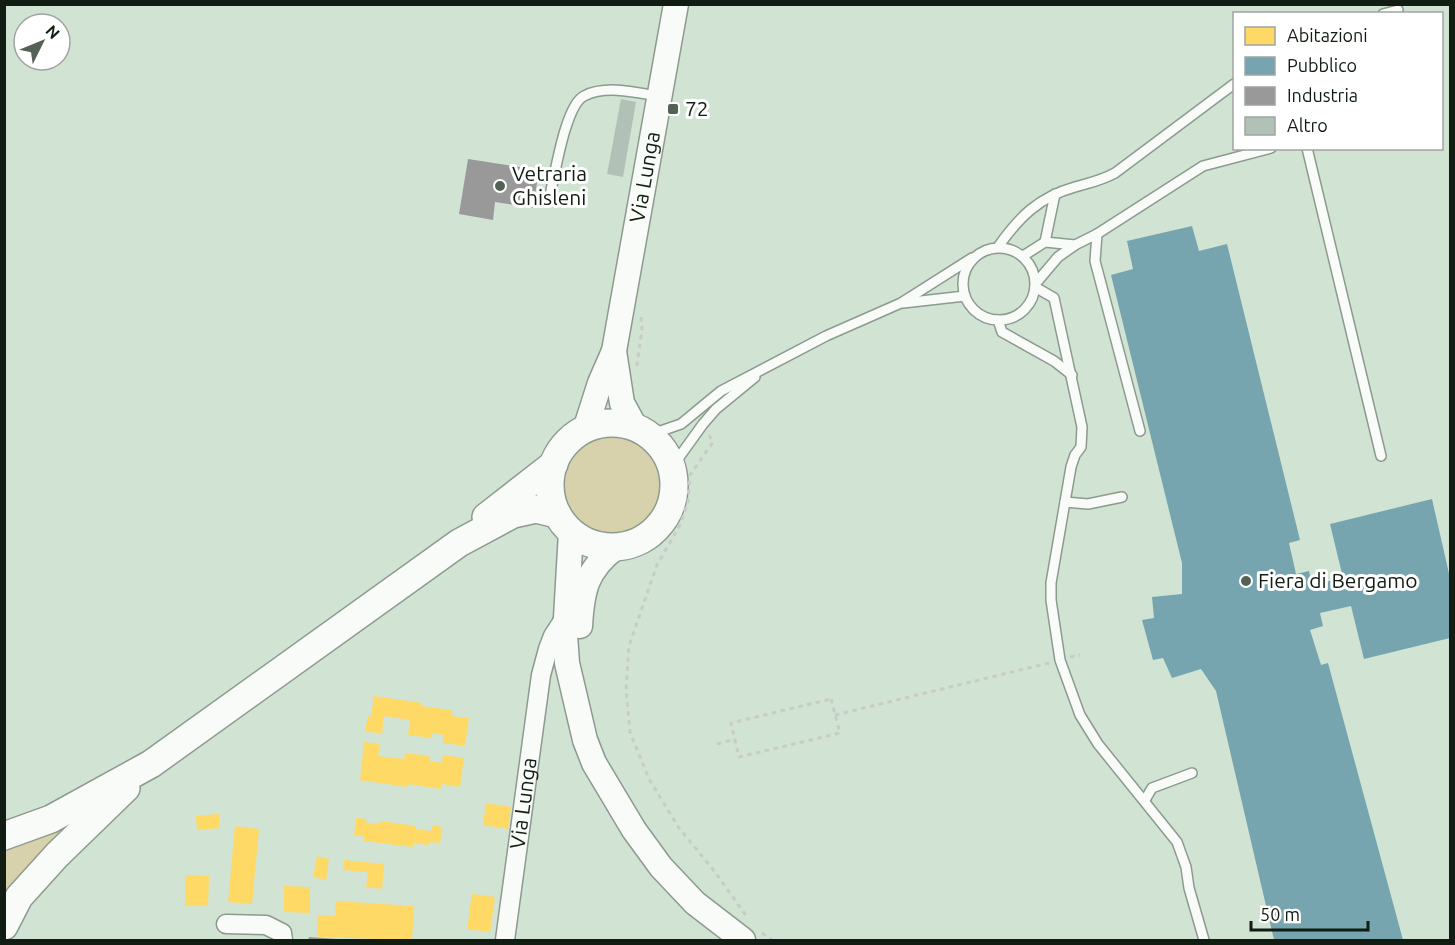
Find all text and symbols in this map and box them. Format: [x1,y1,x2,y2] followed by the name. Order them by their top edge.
[12,12,72,72] north arrow
[1233,12,1443,150] legend
[42,21,64,42] text: N
[1287,25,1368,45] text: Abitazioni
[1287,55,1357,75] text: Pubblico
[1287,85,1358,105] text: Industria
[685,96,709,120] place label: 72
[666,102,680,116] marker: 72
[1287,115,1328,135] text: Altro
[624,129,664,224] street label: Via Lunga
[512,161,587,209] place label: Vetraria Ghisleni
[493,179,507,193] marker: Vetraria Ghisleni
[1258,568,1418,592] place label: Fiera di Bergamo
[1239,574,1253,588] marker: Fiera di Bergamo
[504,756,541,850] street label: Via Lunga
[1251,894,1368,932] scale bar
[1260,904,1300,924] text: 50 m

